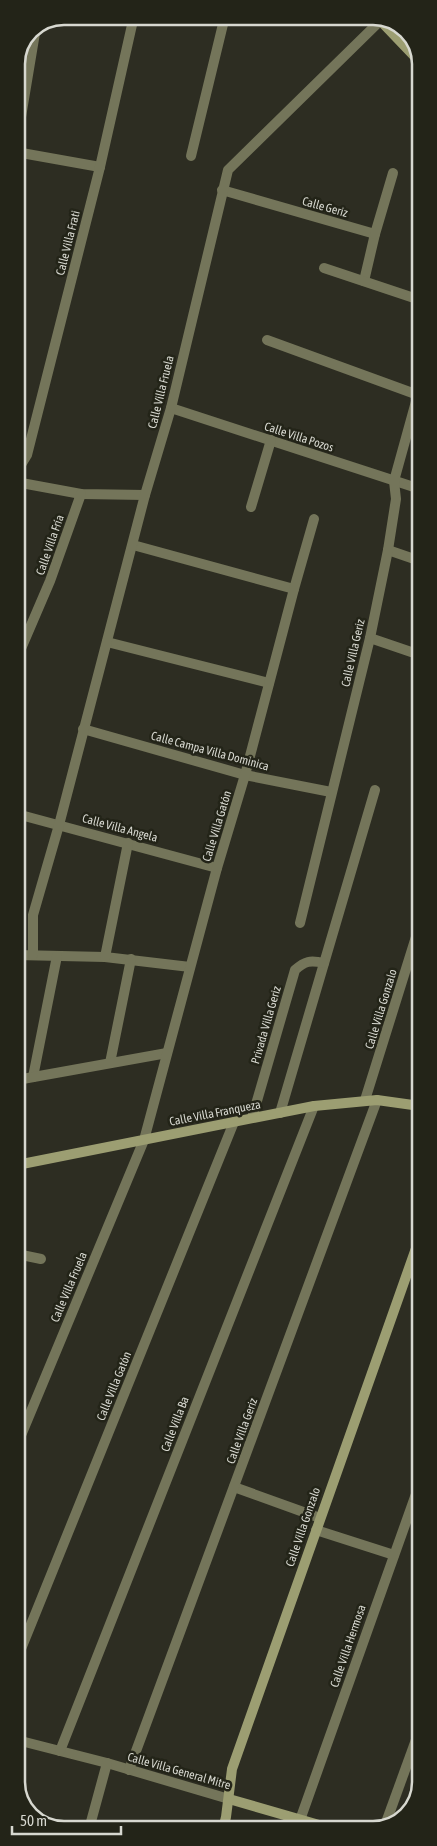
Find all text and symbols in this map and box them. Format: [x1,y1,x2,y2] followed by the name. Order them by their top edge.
[301,194,350,220] street label: Calle Geriz
[53,209,83,277] street label: Calle Villa Frati
[145,354,177,430] street label: Calle Villa Fruela
[263,419,335,455] street label: Calle Villa Pozos
[33,513,67,577] street label: Calle Villa Fría
[338,617,368,688] street label: Calle Villa Geriz
[150,729,270,773] street label: Calle Campa Villa Dominica
[200,789,234,863] street label: Calle Villa Gatón
[81,811,159,845] street label: Calle Villa Angela
[362,967,400,1051] street label: Calle Villa Gonzalo
[248,984,284,1065] street label: Privada Villa Geriz
[168,1097,262,1129] street label: Calle Villa Franqueza
[48,1250,90,1324] street label: Calle Villa Fruela
[94,1349,134,1423] street label: Calle Villa Gatón
[158,1395,192,1453] street label: Calle Villa Ba
[224,1396,261,1466] street label: Calle Villa Geriz
[283,1485,323,1569] street label: Calle Villa Gonzalo
[327,1603,369,1689] street label: Calle Villa Hermosa
[126,1750,232,1792] street label: Calle Villa General Mitre
[12,1804,121,1836] scale bar
[20,1812,47,1829] text: 50 m

